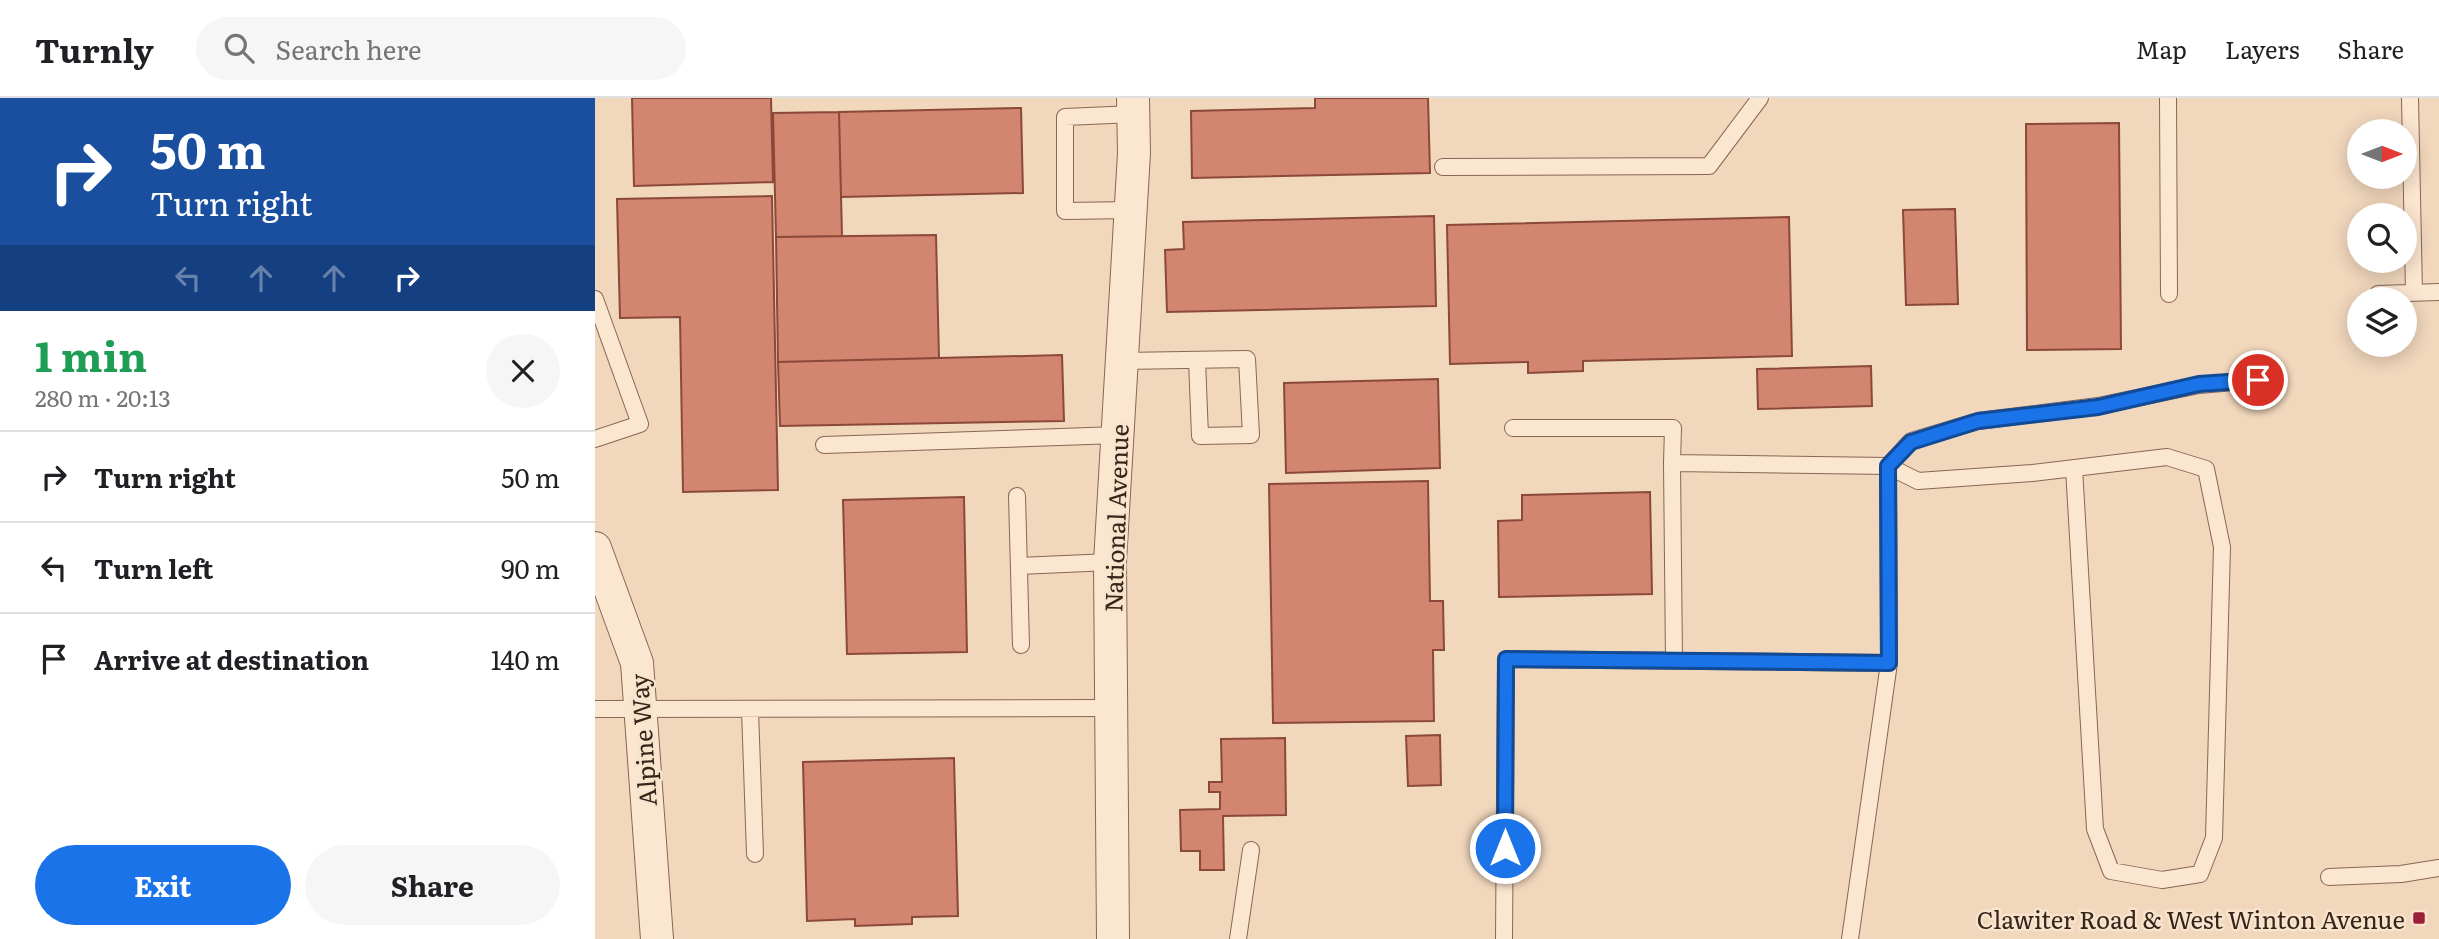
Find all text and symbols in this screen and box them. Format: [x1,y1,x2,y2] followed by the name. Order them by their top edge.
[196,17,686,80] search box
[35,24,154,73] text: Turnly
[220,29,258,67] icon: search
[276,29,421,68] text: Search here
[2136,31,2187,66] text: Map
[2225,31,2299,66] text: Layers
[2337,31,2404,66] text: Share
[150,111,266,184] text: 50 m
[2347,119,2417,189] north arrow
[2347,119,2417,357] map controls
[35,126,126,217] icon: right
[150,178,312,226] text: Turn right
[2347,203,2417,273] button: search
[169,259,207,297] icon: left
[242,259,280,297] icon: ahead
[315,259,353,297] icon: ahead
[388,259,426,297] icon: right
[2347,287,2417,357] button: layers
[35,323,147,385] text: 1 min
[486,334,560,408] button: close
[2228,350,2288,410] pin
[2239,361,2277,399] icon: arrive
[35,380,171,414] text: 280 m · 20:13
[1094,423,1136,613] street label: National Avenue
[94,457,236,496] text: Turn right
[501,457,560,496] text: 50 m
[35,458,73,496] icon: right
[94,548,213,587] text: Turn left
[501,548,560,587] text: 90 m
[35,549,73,587] icon: left
[94,639,369,678] text: Arrive at destination
[491,639,560,678] text: 140 m
[35,640,73,678] icon: arrive
[620,672,664,807] street label: Alpine Way
[1468,811,1542,885] position arrow
[35,845,291,925] button: Exit
[305,845,560,925] button: Share
[1977,901,2405,936] place label: Clawiter Road & West Winton Avenue
[2411,910,2427,926] marker: Clawiter Road & West Winton Avenue

